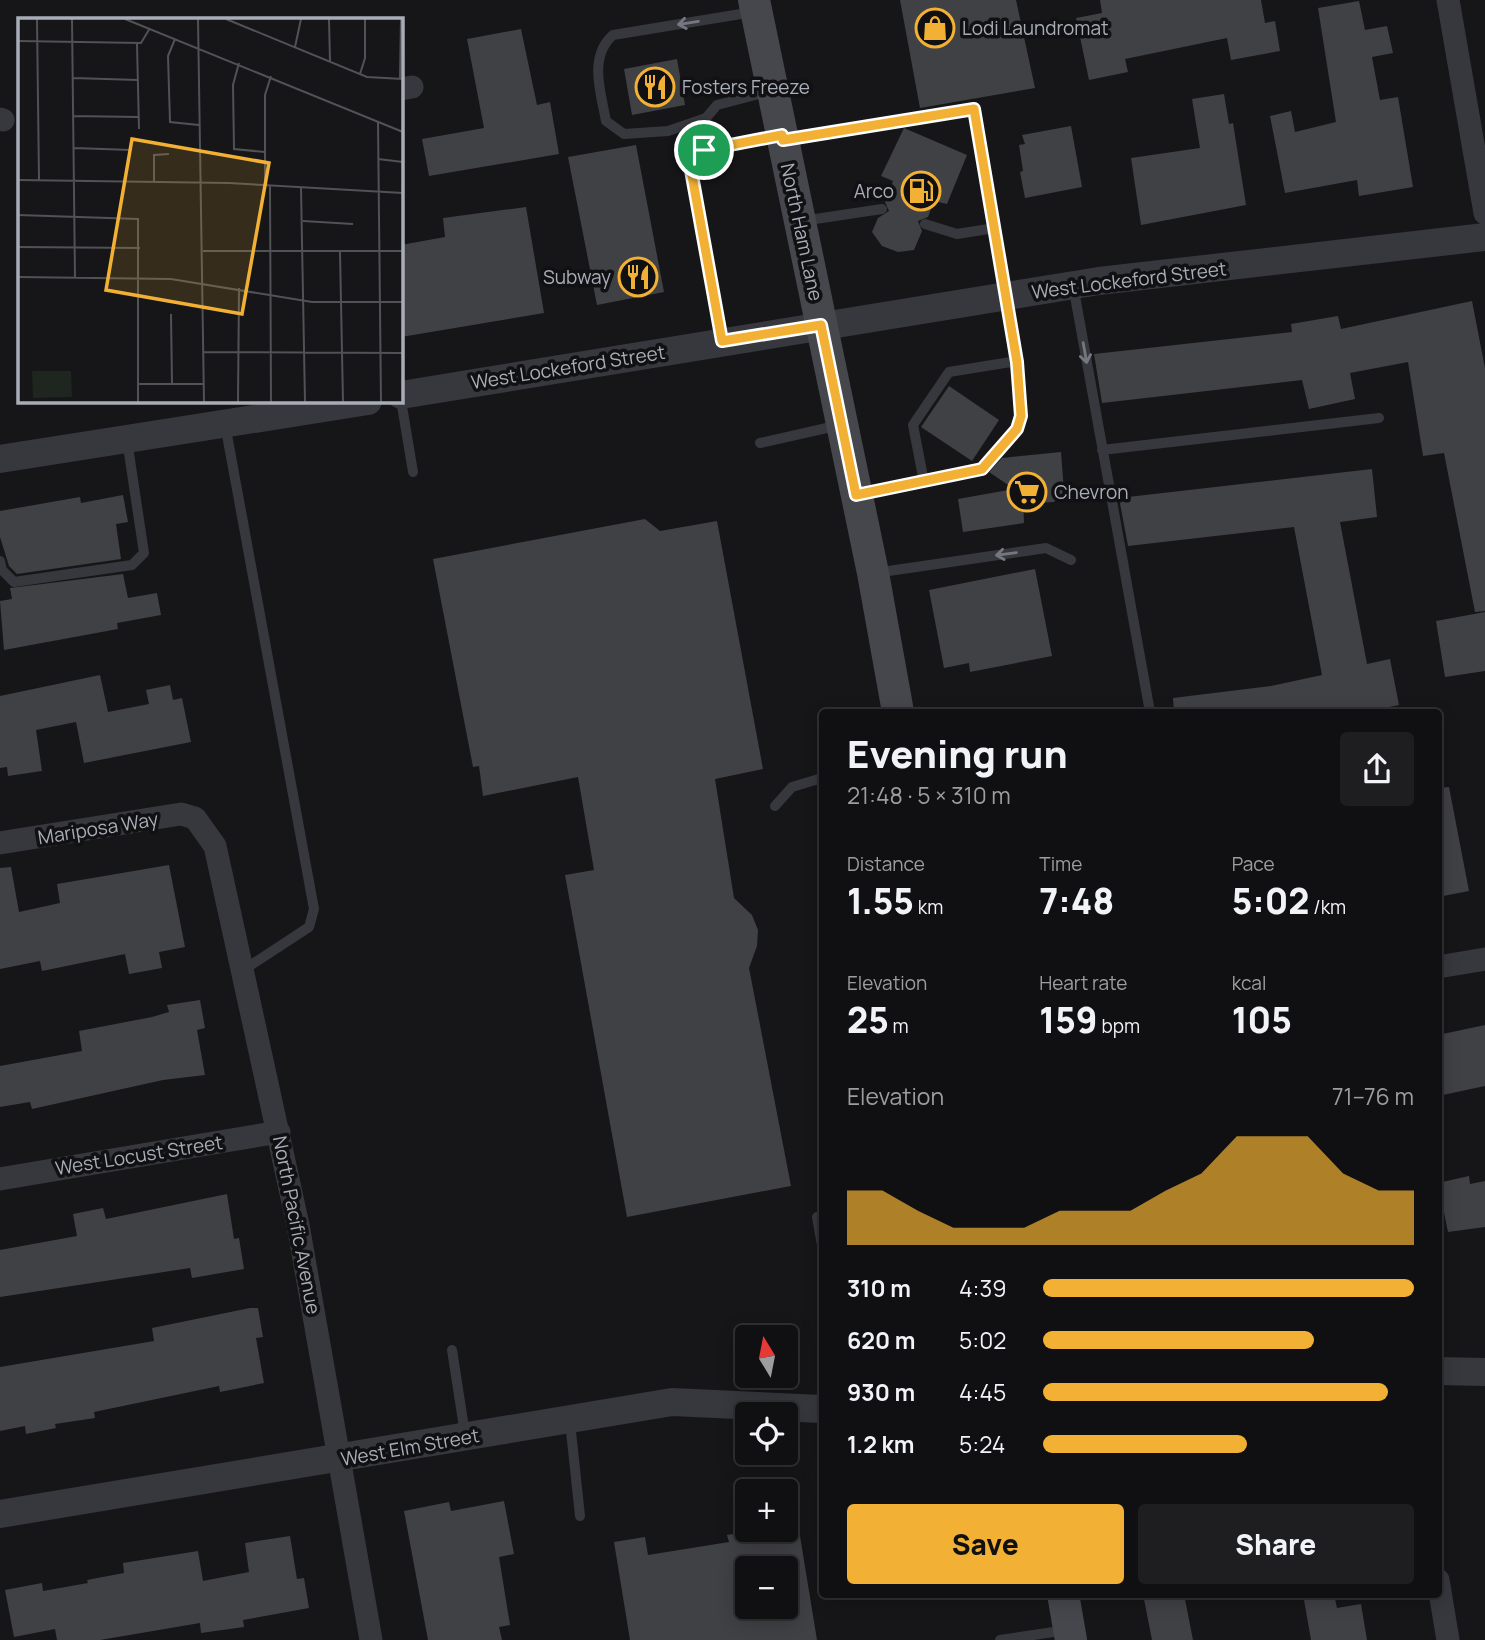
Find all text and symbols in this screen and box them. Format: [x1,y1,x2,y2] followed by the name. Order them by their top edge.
[914,7,956,49] shop icon: Lodi Laundromat
[962,15,1109,41] place label: Lodi Laundromat
[677,17,700,30] one-way arrow
[18,18,402,402] inset map
[634,66,676,108] restaurant icon: Fosters Freeze
[682,74,810,100] place label: Fosters Freeze
[674,120,734,180] pin
[685,131,723,169] icon: arrive
[775,161,829,303] street label: North Ham Lane
[900,170,942,212] fuel station icon: Arco
[854,178,894,204] place label: Arco
[1030,255,1228,305] street label: West Lockeford Street
[617,256,659,298] restaurant icon: Subway
[543,264,611,290] place label: Subway
[469,339,667,395] street label: West Lockeford Street
[1079,341,1092,364] one-way arrow
[1006,471,1048,513] supermarket icon: Chevron
[1054,479,1128,505] place label: Chevron
[995,547,1018,560] one-way arrow
[847,727,1068,779] text: Evening run
[1340,732,1414,806] button: share
[847,779,1011,811] text: 21:48 · 5 × 310 m
[36,806,160,850] street label: Mariposa Way
[847,851,925,877] text: Distance
[1039,851,1082,877] text: Time
[1232,851,1275,877] text: Pace
[847,877,914,925] text: 1.55
[1039,877,1114,925] text: 7:48
[1232,877,1310,925] text: 5:02
[914,894,943,920] text: km
[1310,894,1346,920] text: /km
[847,970,927,996] text: Elevation
[1039,970,1127,996] text: Heart rate
[1232,970,1266,996] text: kcal
[847,996,889,1044] text: 25
[1039,996,1098,1044] text: 159
[1232,996,1292,1044] text: 105
[889,1013,909,1039] text: m
[1098,1013,1140,1039] text: bpm
[847,1080,944,1112] text: Elevation
[1332,1080,1414,1112] text: 71–76 m
[53,1129,225,1181] street label: West Locust Street
[267,1134,327,1316] street label: North Pacific Avenue
[847,1272,911,1304] text: 310 m
[959,1272,1006,1304] text: 4:39
[847,1324,915,1356] text: 620 m
[959,1324,1006,1356] text: 5:02
[735,1325,798,1388] north arrow
[735,1325,798,1619] map controls
[847,1376,915,1408] text: 930 m
[959,1376,1006,1408] text: 4:45
[735,1402,798,1465] button: locate
[339,1422,481,1472] street label: West Elm Street
[847,1428,914,1460] text: 1.2 km
[959,1428,1005,1460] text: 5:24
[735,1479,798,1542] button: +
[847,1504,1124,1584] button: Save
[1138,1504,1414,1584] button: Share
[735,1556,798,1619] button: −

